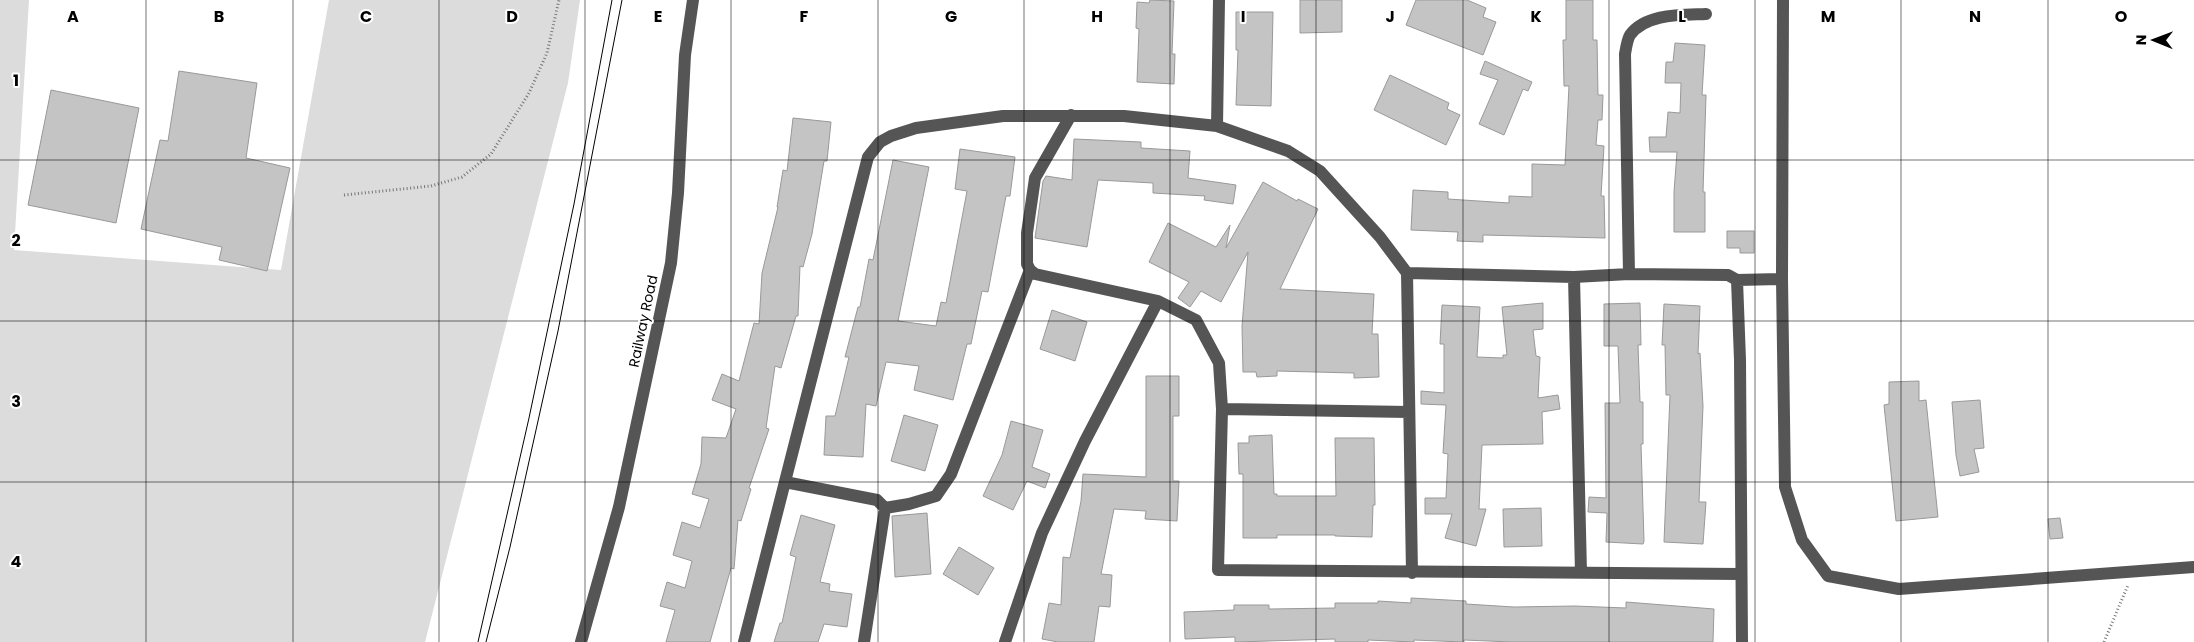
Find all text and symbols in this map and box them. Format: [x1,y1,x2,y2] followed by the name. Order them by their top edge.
[67,5,79,28] text: A
[214,5,224,28] text: B
[360,5,372,28] text: C
[506,5,518,28] text: D
[654,5,662,28] text: E
[800,5,809,28] text: F
[945,5,957,28] text: G
[1091,5,1103,28] text: H
[1241,5,1245,28] text: I
[1385,5,1395,28] text: J
[1530,5,1542,28] text: K
[1678,5,1686,28] text: L
[1821,5,1835,28] text: M
[1969,5,1981,28] text: N
[2115,5,2128,28] text: O
[2129,15,2179,65] north arrow
[2131,34,2151,45] text: N
[13,69,19,92] text: 1
[11,229,21,252] text: 2
[623,273,663,369] street label: Railway Road
[11,390,21,413] text: 3
[11,550,22,573] text: 4

